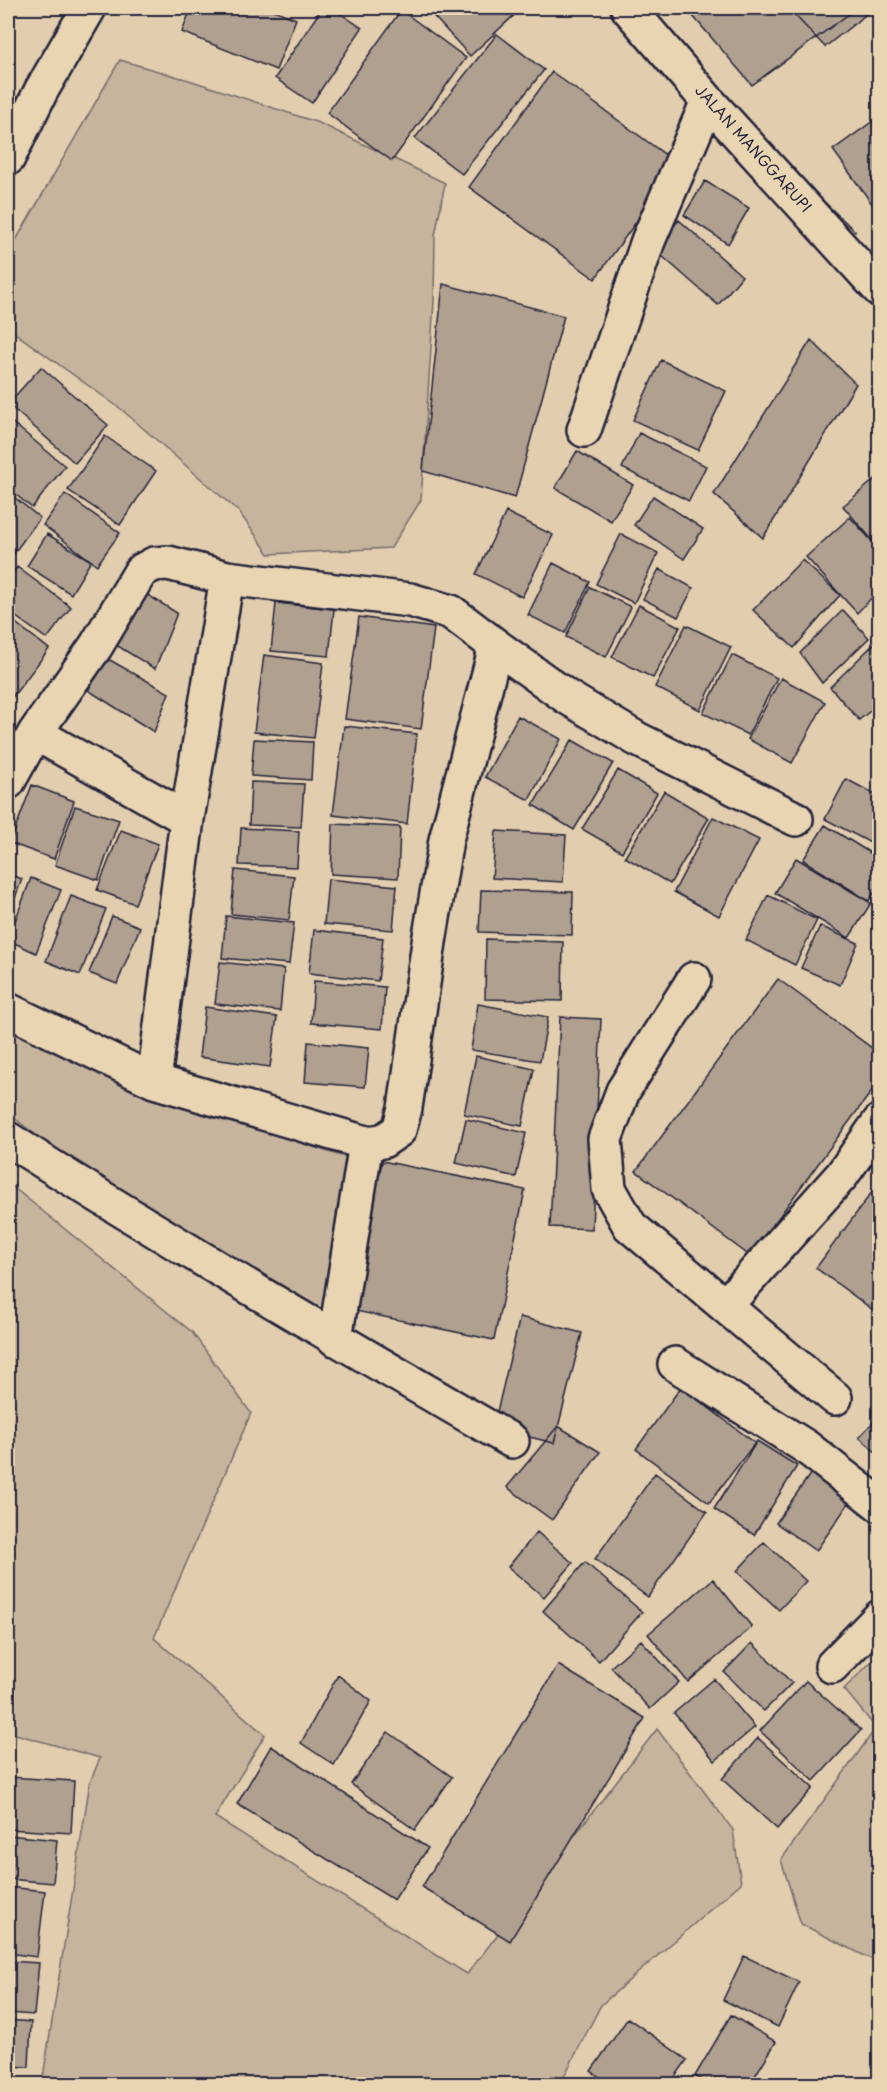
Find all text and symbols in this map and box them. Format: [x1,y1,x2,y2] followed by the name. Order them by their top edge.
[690,79,818,217] street label: JALAN MANGGARUPI

